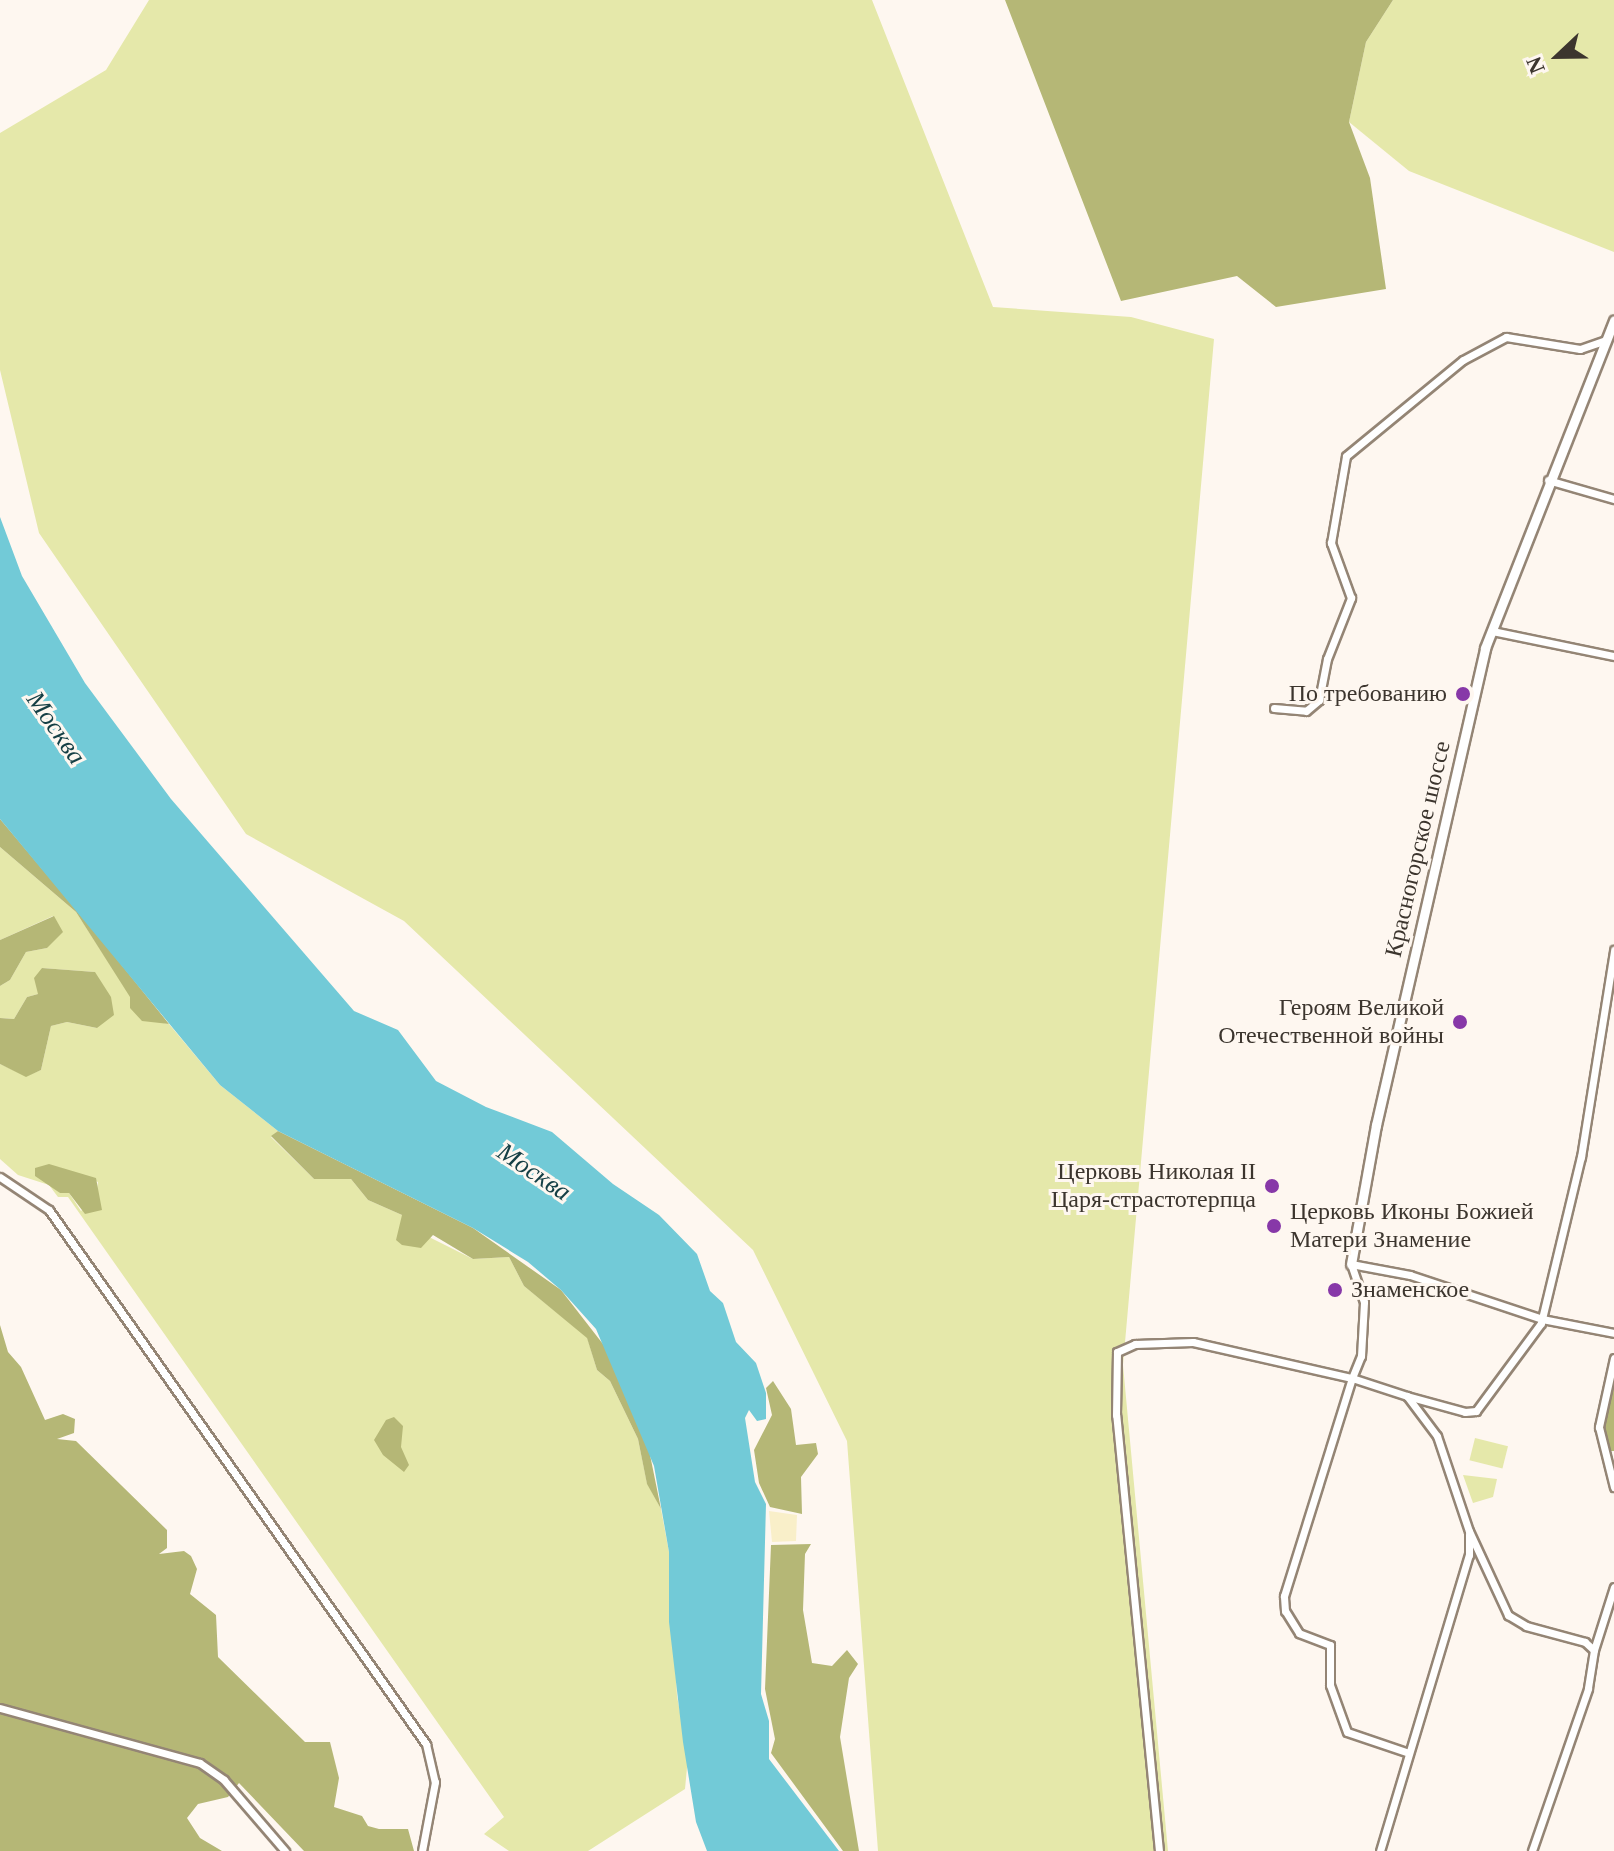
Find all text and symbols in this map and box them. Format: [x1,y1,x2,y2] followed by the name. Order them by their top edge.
[1518,16,1598,96] north arrow
[1521,53,1550,77] text: N
[1289,680,1447,708] place label: По требованию
[20,685,92,771] water label: Москва
[1454,685,1472,703] marker: По требованию
[1379,738,1457,960] street label: Красногорское шоссе
[1218,994,1444,1050] place label: Героям Великой Отечественной войны
[1451,1013,1469,1031] marker: Героям Великой Отечественной войны
[491,1136,577,1208] water label: Москва
[1051,1158,1256,1214] place label: Церковь Николая II Царя-страстотерпца
[1263,1177,1281,1195] marker: Церковь Николая II Царя-страстотерпца
[1290,1198,1534,1254] place label: Церковь Иконы Божией Матери Знамение
[1265,1217,1283,1235] marker: Церковь Иконы Божией Матери Знамение
[1351,1276,1469,1304] place label: Знаменское
[1326,1281,1344,1299] marker: Знаменское

